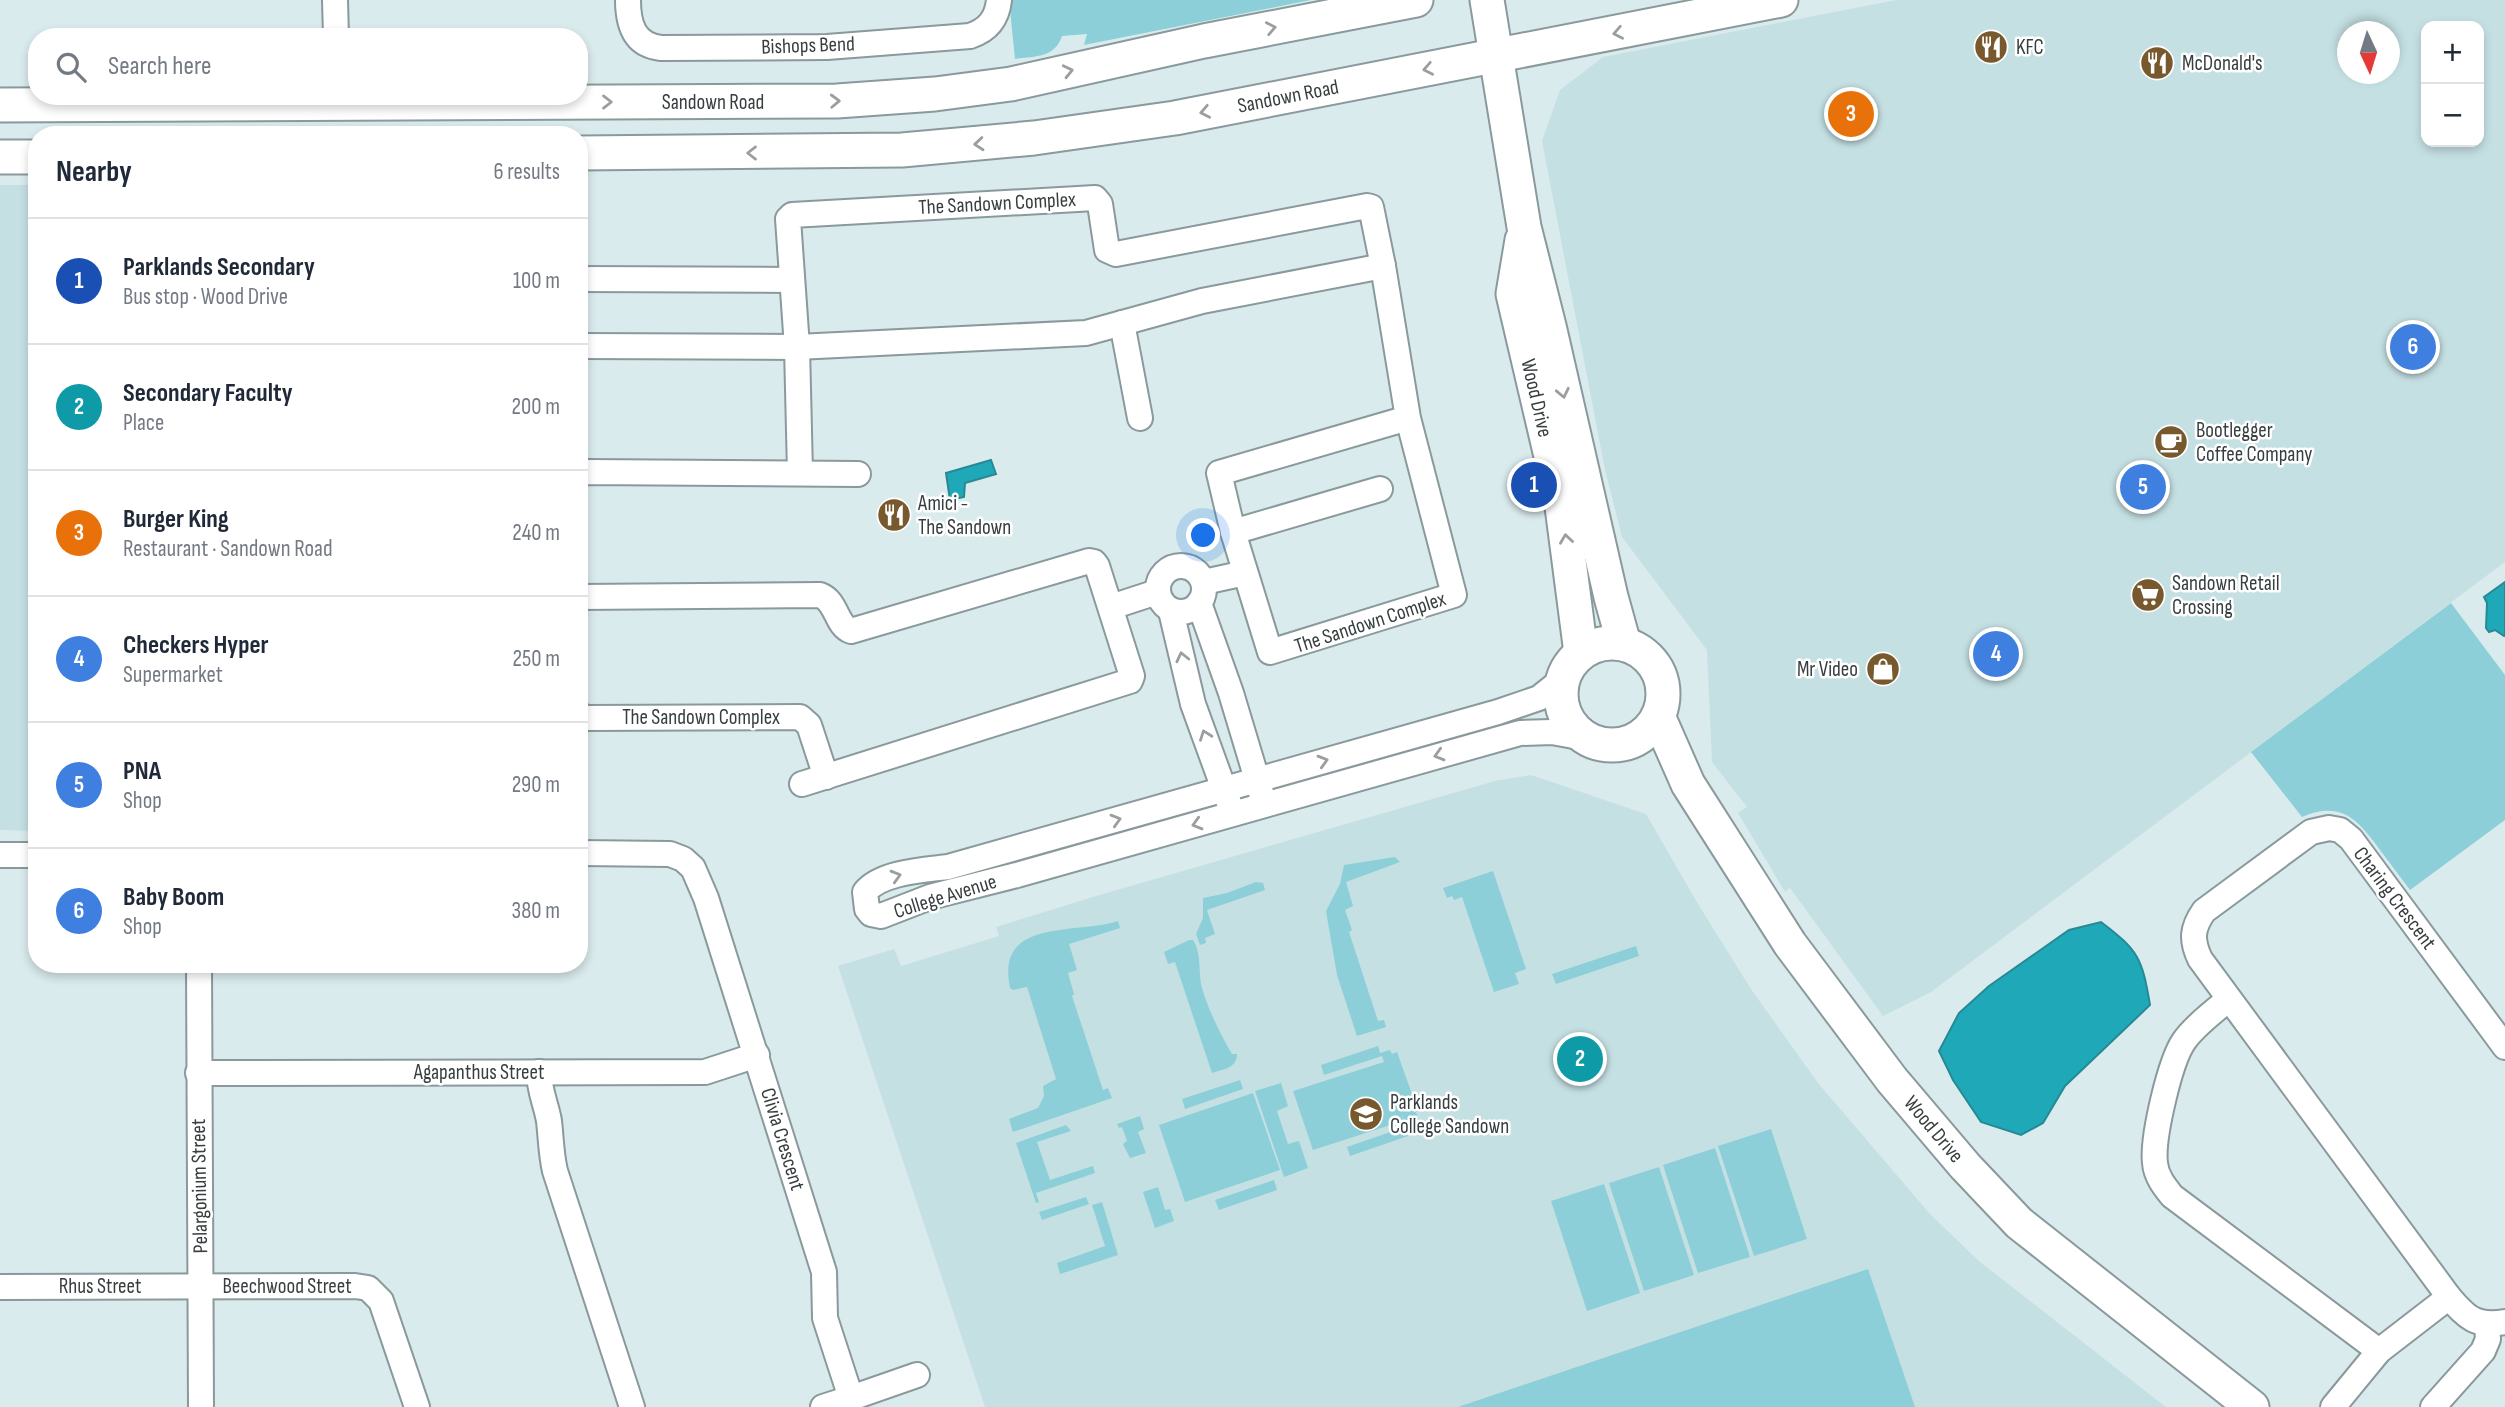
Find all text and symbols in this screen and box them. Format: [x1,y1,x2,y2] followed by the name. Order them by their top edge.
[1265,21,1277,36] one-way arrow
[2337,21,2400,84] north arrow
[2421,21,2484,147] map controls
[2421,21,2484,84] button: +
[1612,25,1624,40] one-way arrow
[28,28,588,105] search box
[1972,28,2010,66] restaurant icon: KFC
[761,31,855,60] street label: Bishops Bend
[2016,35,2044,60] place label: KFC
[2138,44,2176,82] restaurant icon: McDonald's
[52,48,90,86] icon: search
[108,51,211,82] text: Search here
[2182,51,2263,76] place label: McDonald's
[1422,61,1434,76] one-way arrow
[1062,64,1074,79] one-way arrow
[1235,74,1341,119] street label: Sandown Road
[2421,84,2484,147] button: −
[1828,88,1874,140] pin: 3
[662,90,764,115] street label: Sandown Road
[602,94,613,110] one-way arrow
[829,94,840,109] one-way arrow
[1199,104,1211,119] one-way arrow
[974,136,985,151] one-way arrow
[746,145,757,161] one-way arrow
[56,154,132,190] text: Nearby
[494,158,560,186] text: 6 results
[918,187,1076,220] street label: The Sandown Complex
[123,252,315,283] text: Parklands Secondary
[74,267,84,295] text: 1
[513,267,560,295] text: 100 m
[123,283,288,311] text: Bus stop · Wood Drive
[2390,321,2436,373] pin: 6
[1515,357,1558,440] street label: Wood Drive
[123,378,293,409] text: Secondary Faculty
[1555,387,1570,399] one-way arrow
[74,393,84,421] text: 2
[512,393,560,421] text: 200 m
[123,409,164,437] text: Place
[2196,418,2312,467] place label: Bootlegger Coffee Company
[2152,423,2190,461] cafe icon: Bootlegger Coffee Company
[1511,459,1557,511] pin: 1
[2120,461,2166,513] pin: 5
[917,491,1011,540] place label: Amici - The Sandown
[875,496,913,534] restaurant icon: Amici - The Sandown
[123,504,229,535] text: Burger King
[1186,518,1220,552] your location
[74,519,84,547] text: 3
[512,519,560,547] text: 240 m
[1559,533,1574,545] one-way arrow
[123,535,333,563] text: Restaurant · Sandown Road
[2172,571,2280,620] place label: Sandown Retail Crossing
[2129,576,2167,614] supermarket icon: Sandown Retail Crossing
[1291,586,1449,659] street label: The Sandown Complex
[1973,628,2019,680] pin: 4
[123,630,269,661] text: Checkers Hyper
[74,645,84,673] text: 4
[513,645,560,673] text: 250 m
[1864,650,1902,688] shop icon: Mr Video
[1176,651,1190,663] one-way arrow
[1797,657,1858,682] place label: Mr Video
[123,661,223,689] text: Supermarket
[622,705,780,730] street label: The Sandown Complex
[1199,730,1213,742] one-way arrow
[1434,747,1446,761] one-way arrow
[1317,754,1329,769] one-way arrow
[123,756,161,787] text: PNA
[74,771,84,799] text: 5
[512,771,560,799] text: 290 m
[123,787,162,815] text: Shop
[1109,813,1121,828] one-way arrow
[1191,815,1203,830] one-way arrow
[2348,842,2441,955] street label: Charing Crescent
[891,869,1000,924] street label: College Avenue
[889,870,901,884] one-way arrow
[123,882,224,913] text: Baby Boom
[74,897,84,925] text: 6
[512,897,560,925] text: 380 m
[123,913,162,941] text: Shop
[1557,1033,1603,1085] pin: 2
[413,1060,544,1085] street label: Agapanthus Street
[755,1085,810,1193] street label: Clivia Crescent
[1390,1090,1509,1139] place label: Parklands College Sandown
[1898,1091,1969,1168] street label: Wood Drive
[1347,1095,1385,1133] school or university icon: Parklands College Sandown
[186,1118,213,1253] street label: Pelargonium Street
[59,1274,141,1299] street label: Rhus Street
[222,1274,352,1299] street label: Beechwood Street

